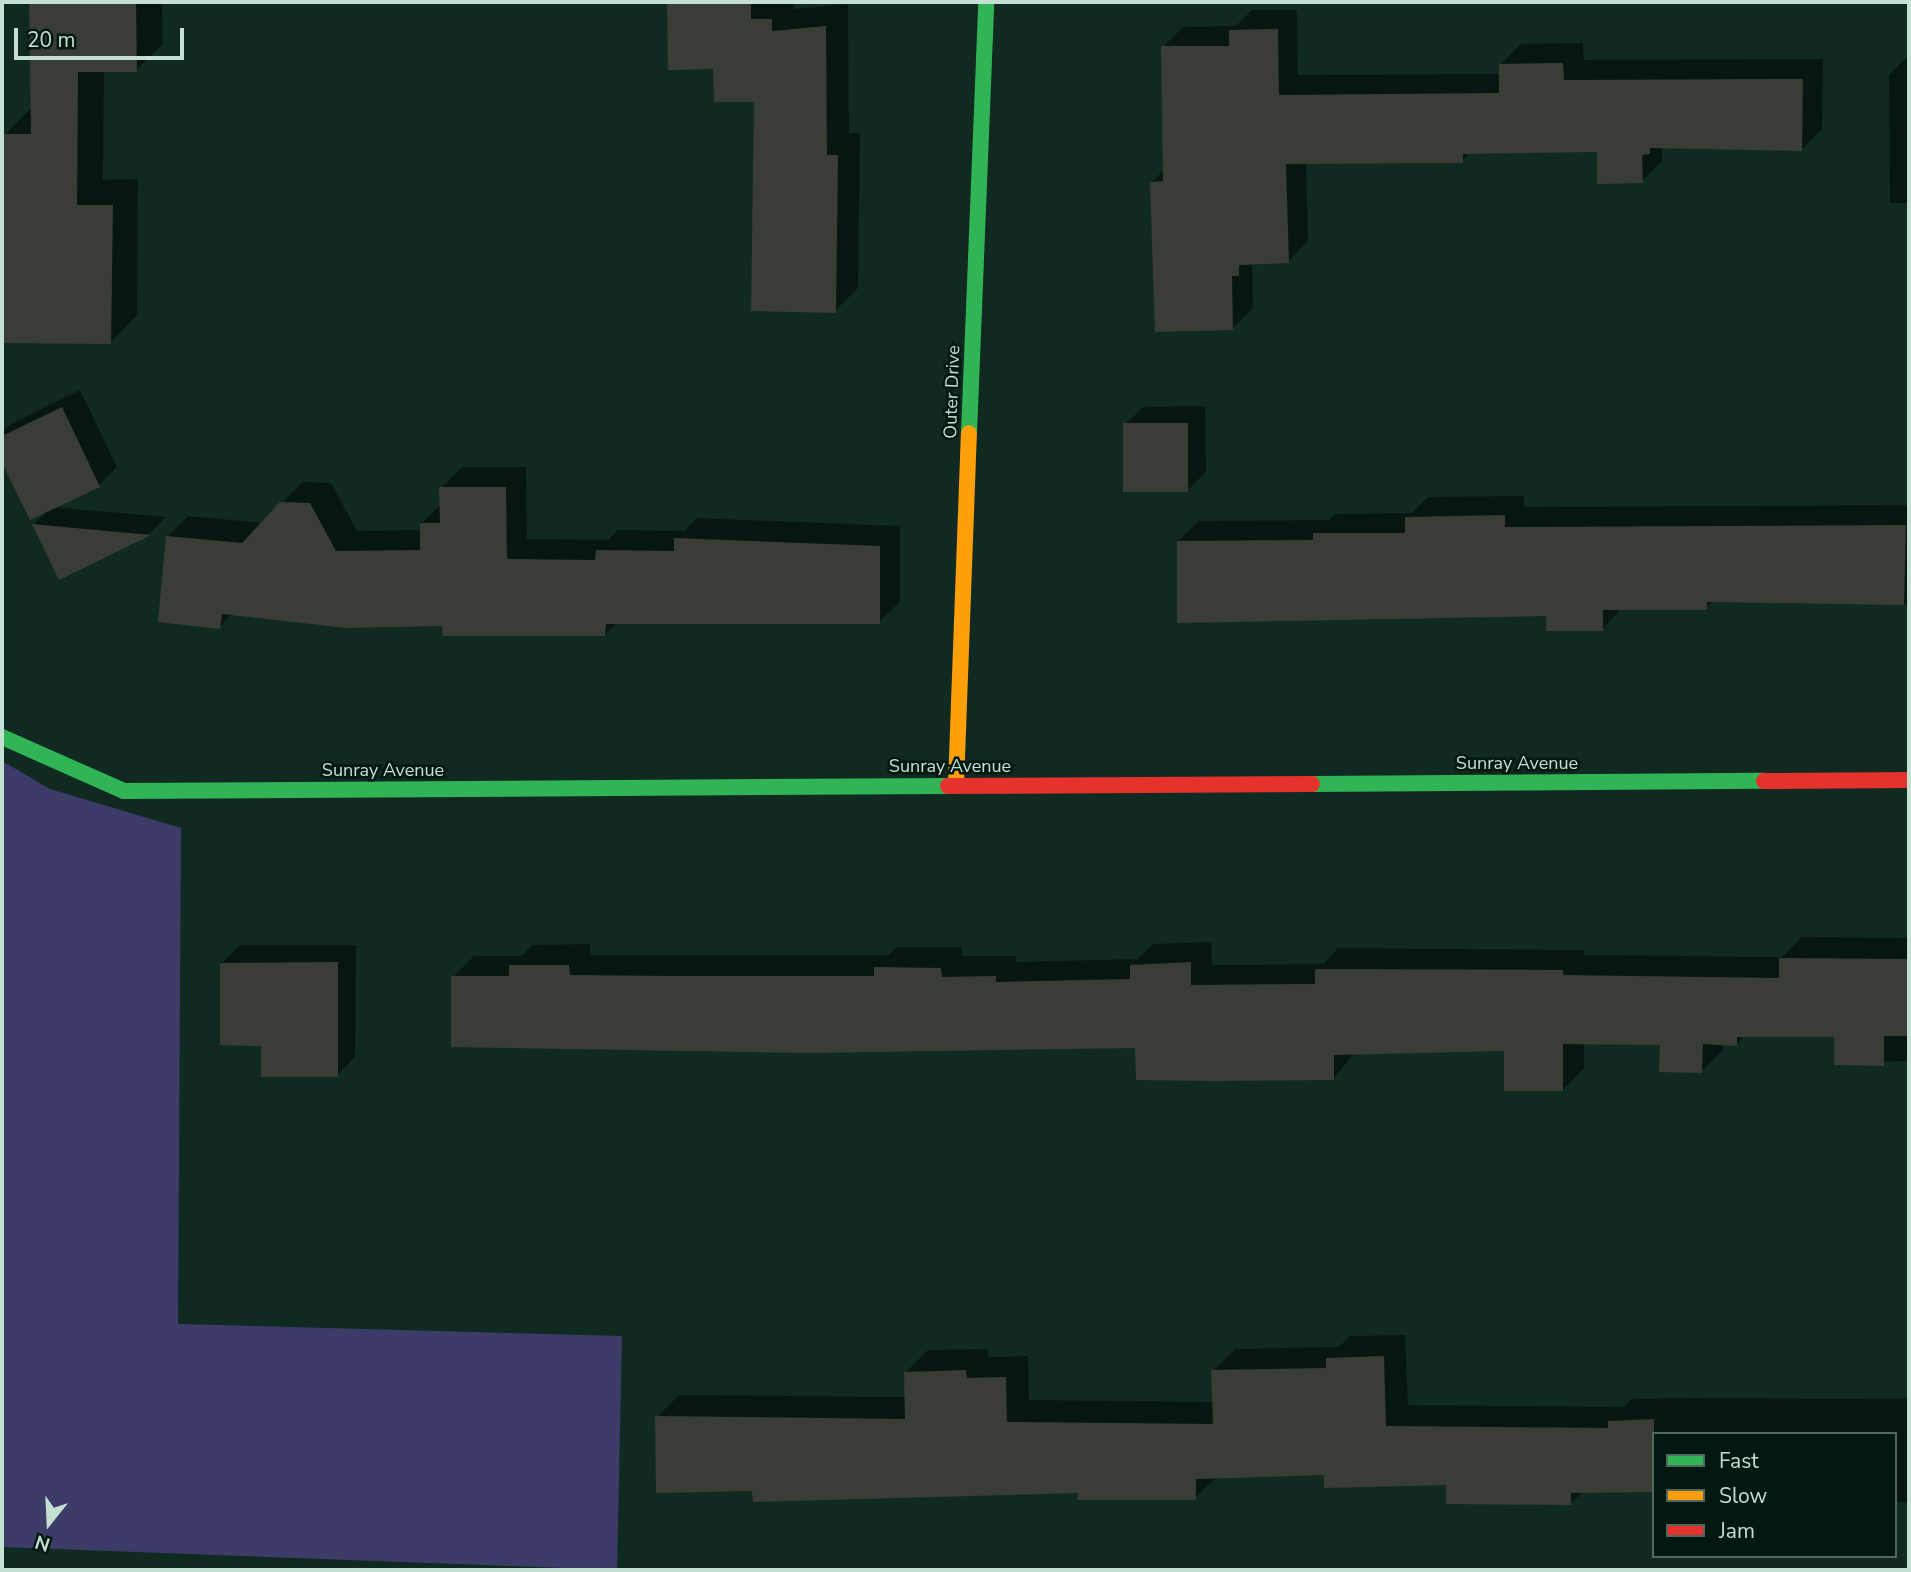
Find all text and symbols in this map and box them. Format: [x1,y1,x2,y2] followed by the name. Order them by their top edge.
[18,14,187,58] scale bar
[27,26,76,54] text: 20 m
[940,345,964,439] street label: Outer Drive
[1456,752,1578,774] street label: Sunray Avenue
[889,755,1011,777] street label: Sunray Avenue
[322,759,444,781] street label: Sunray Avenue
[1652,1432,1897,1558] legend
[1719,1447,1759,1475] text: Fast
[1719,1482,1767,1510] text: Slow
[14,1488,84,1558] north arrow
[1719,1517,1755,1545] text: Jam
[32,1528,53,1558] text: N

